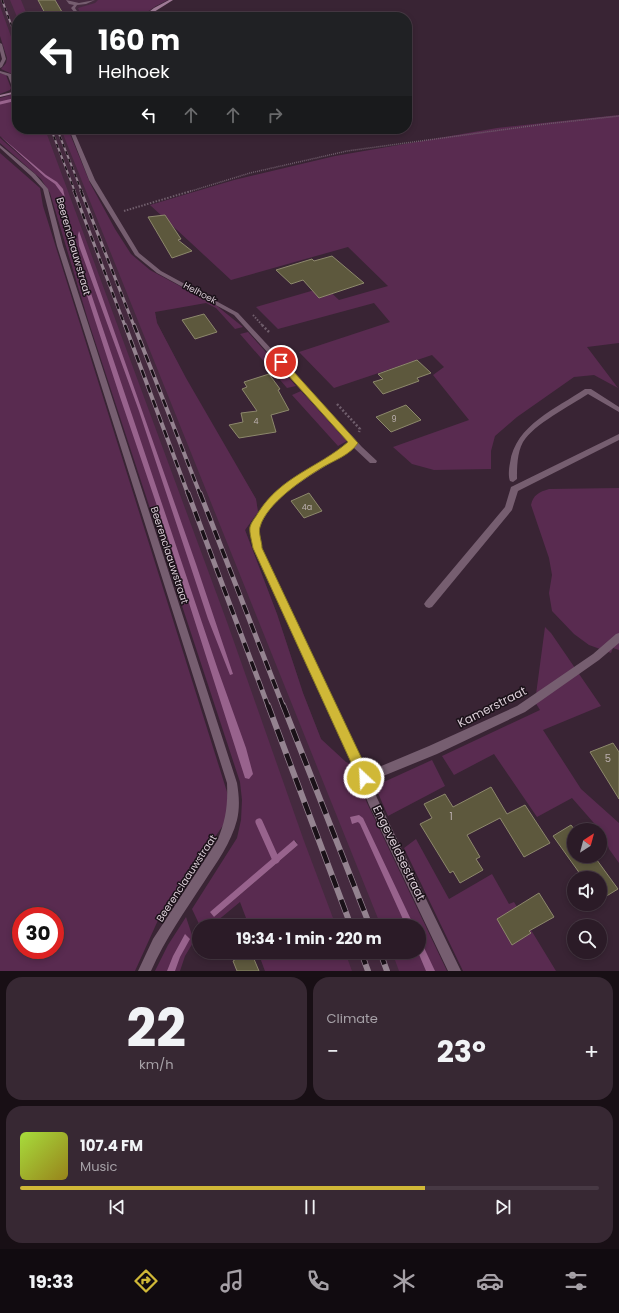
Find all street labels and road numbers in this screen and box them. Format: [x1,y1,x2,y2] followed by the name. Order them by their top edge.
[52,195,95,297] street label: Beerenclaauwstraat
[181,279,219,307] street label: Helhoek
[147,505,192,606] street label: Beerenclaauwstraat
[454,682,529,731] street label: Kamerstraat
[369,802,430,903] street label: Engeveldsestraat
[153,831,220,925] street label: Beerenclaauwstraat

